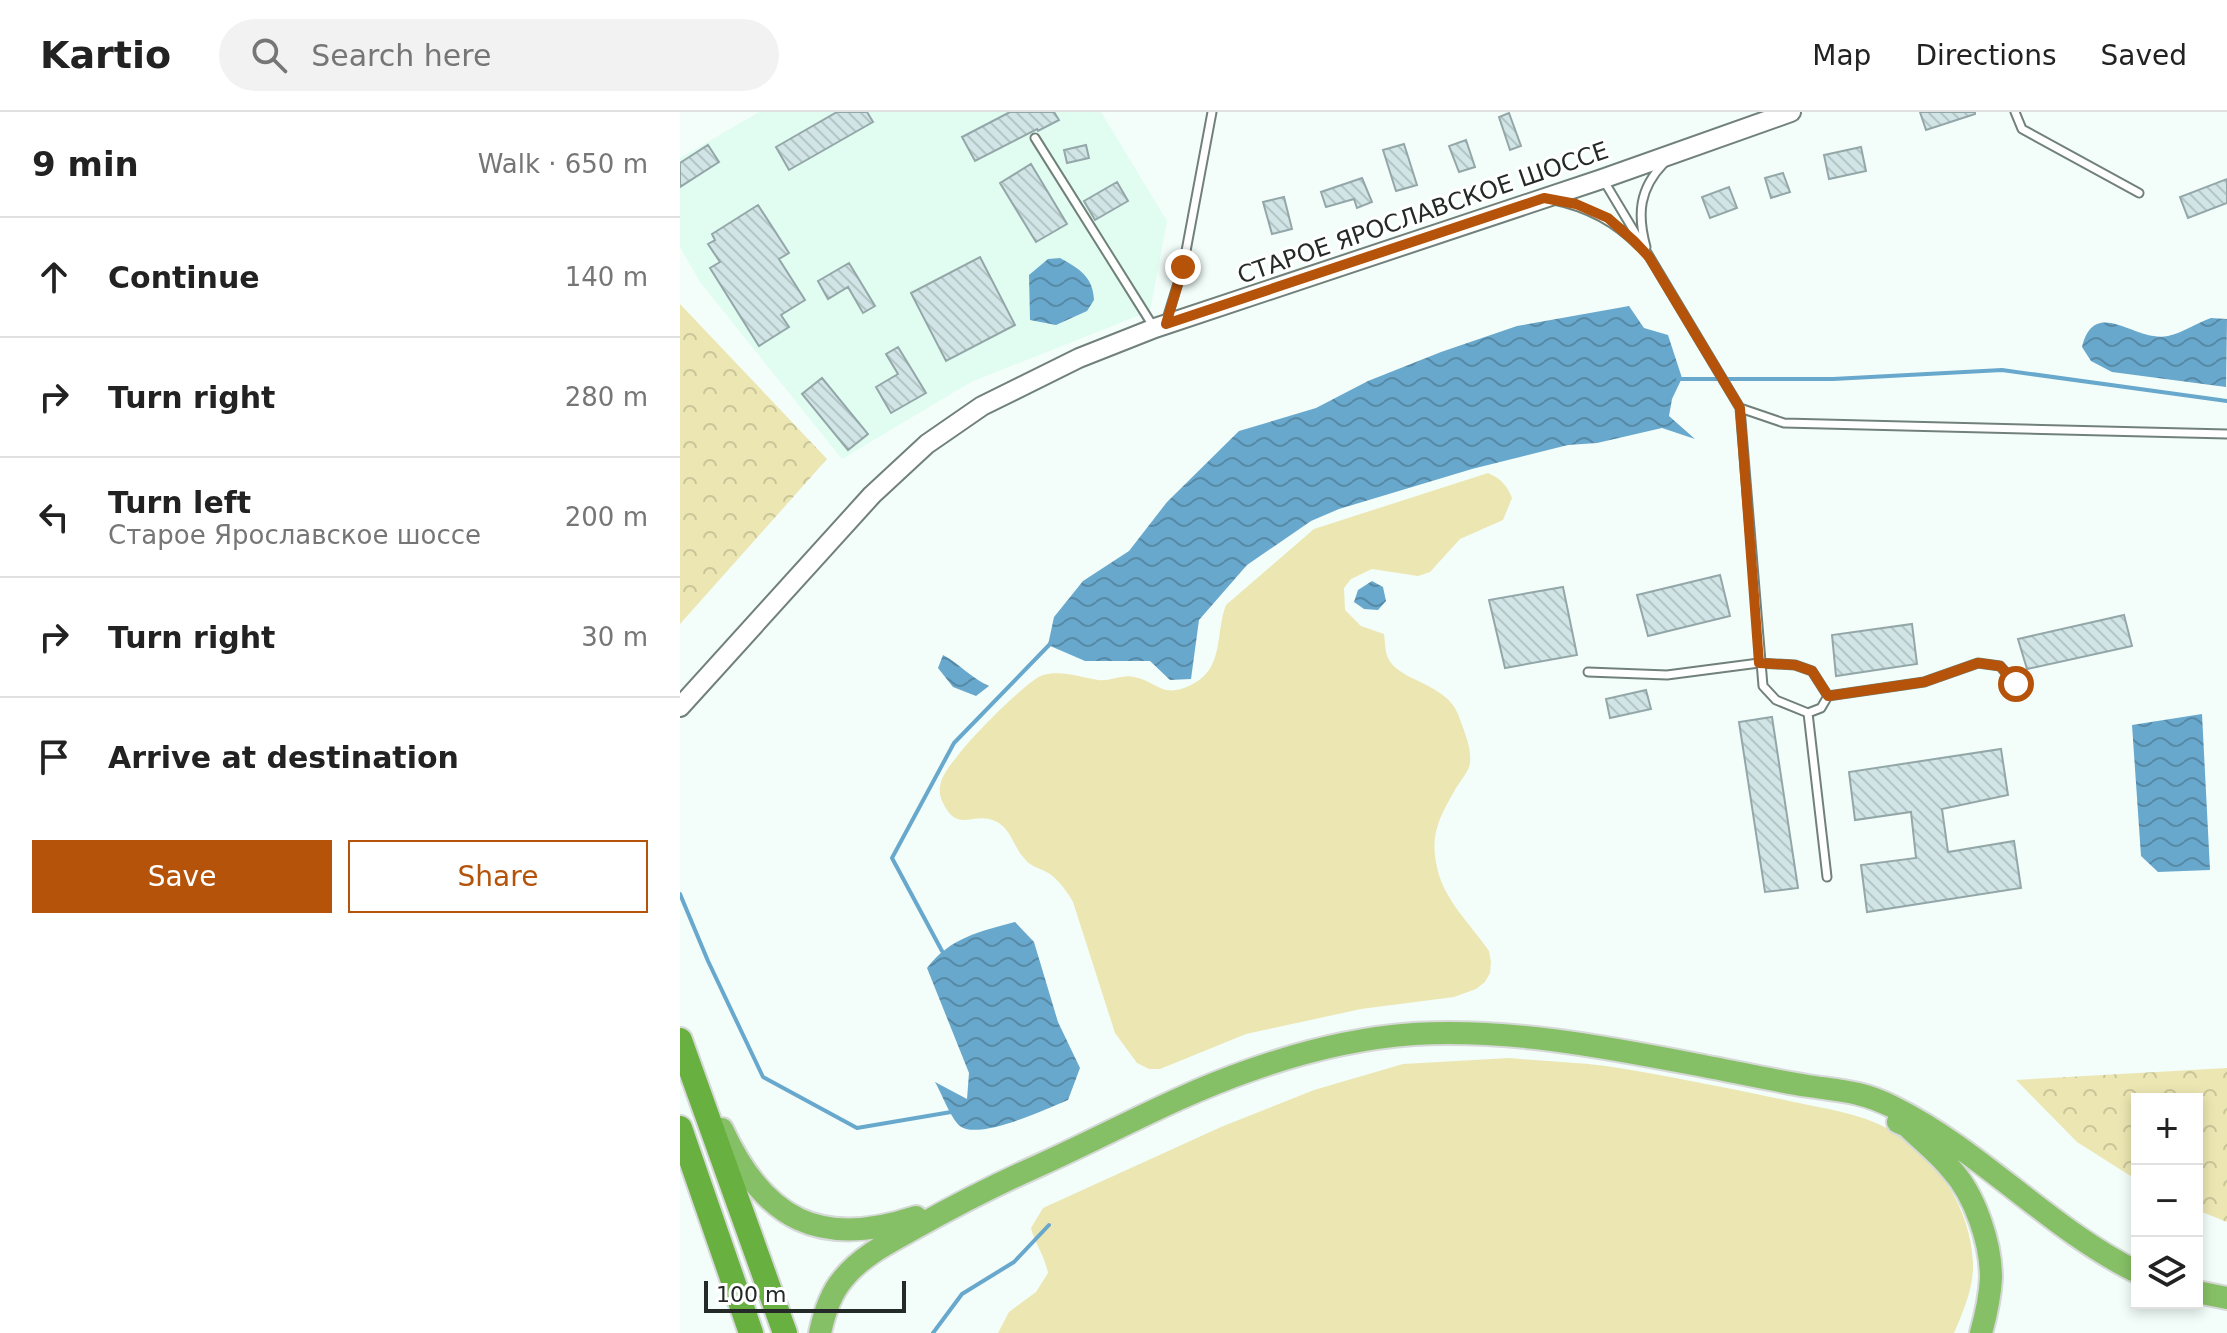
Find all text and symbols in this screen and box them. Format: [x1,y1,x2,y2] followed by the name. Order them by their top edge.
[219,19,779,91] search box
[40,33,171,77] text: Kartio
[247,33,291,77] icon: search
[311,38,491,73] text: Search here
[1812,39,1871,72] text: Map
[1915,39,2056,72] text: Directions
[2100,39,2187,72] text: Saved
[1234,136,1612,290] street label: СТАРОЕ ЯРОСЛАВСКОЕ ШОССЕ
[32,144,139,184] text: 9 min
[478,149,648,179] text: Walk · 650 m
[1165,249,1201,285] route end
[32,255,76,299] icon: ahead
[108,260,260,295] text: Continue
[565,262,648,292] text: 140 m
[32,375,76,419] icon: right
[108,380,275,415] text: Turn right
[565,382,648,412] text: 280 m
[108,485,251,520] text: Turn left
[32,495,76,539] icon: left
[565,502,648,532] text: 200 m
[108,520,481,550] text: Старое Ярославское шоссе
[32,615,76,659] icon: right
[108,620,275,655] text: Turn right
[581,622,648,652] text: 30 m
[1998,666,2034,702] route start
[32,735,76,779] icon: arrive
[108,740,459,775] text: Arrive at destination
[32,840,332,913] button: Save
[348,840,648,913] button: Share
[2131,1093,2203,1309] map controls
[2131,1093,2203,1165] button: +
[2131,1165,2203,1237] button: −
[2131,1237,2203,1309] button: layers
[704,1277,906,1313] scale bar
[716,1282,786,1307] text: 100 m

